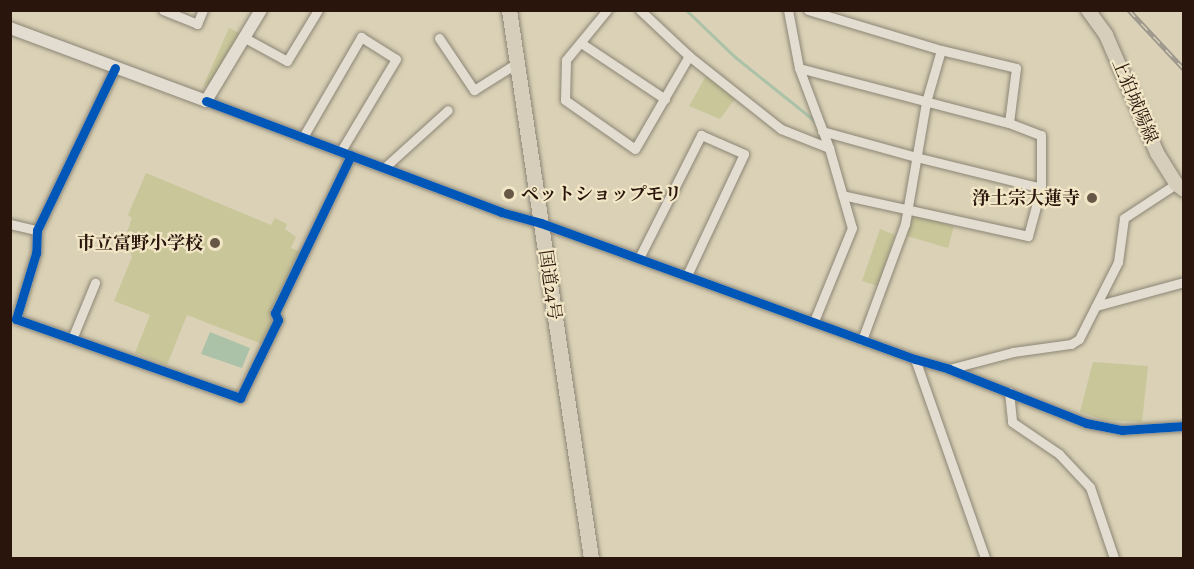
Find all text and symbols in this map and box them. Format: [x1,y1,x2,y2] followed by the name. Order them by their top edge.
[1107,55,1163,147] street label: 上狛城陽線
[521,183,683,205] place label: ペットショップモリ
[502,187,516,201] marker: ペットショップモリ
[972,187,1080,209] place label: 浄土宗大蓮寺
[1085,191,1099,205] marker: 浄土宗大蓮寺
[77,232,203,254] place label: 市立富野小学校
[208,236,222,250] marker: 市立富野小学校
[534,248,566,322] street label: 国道24号

